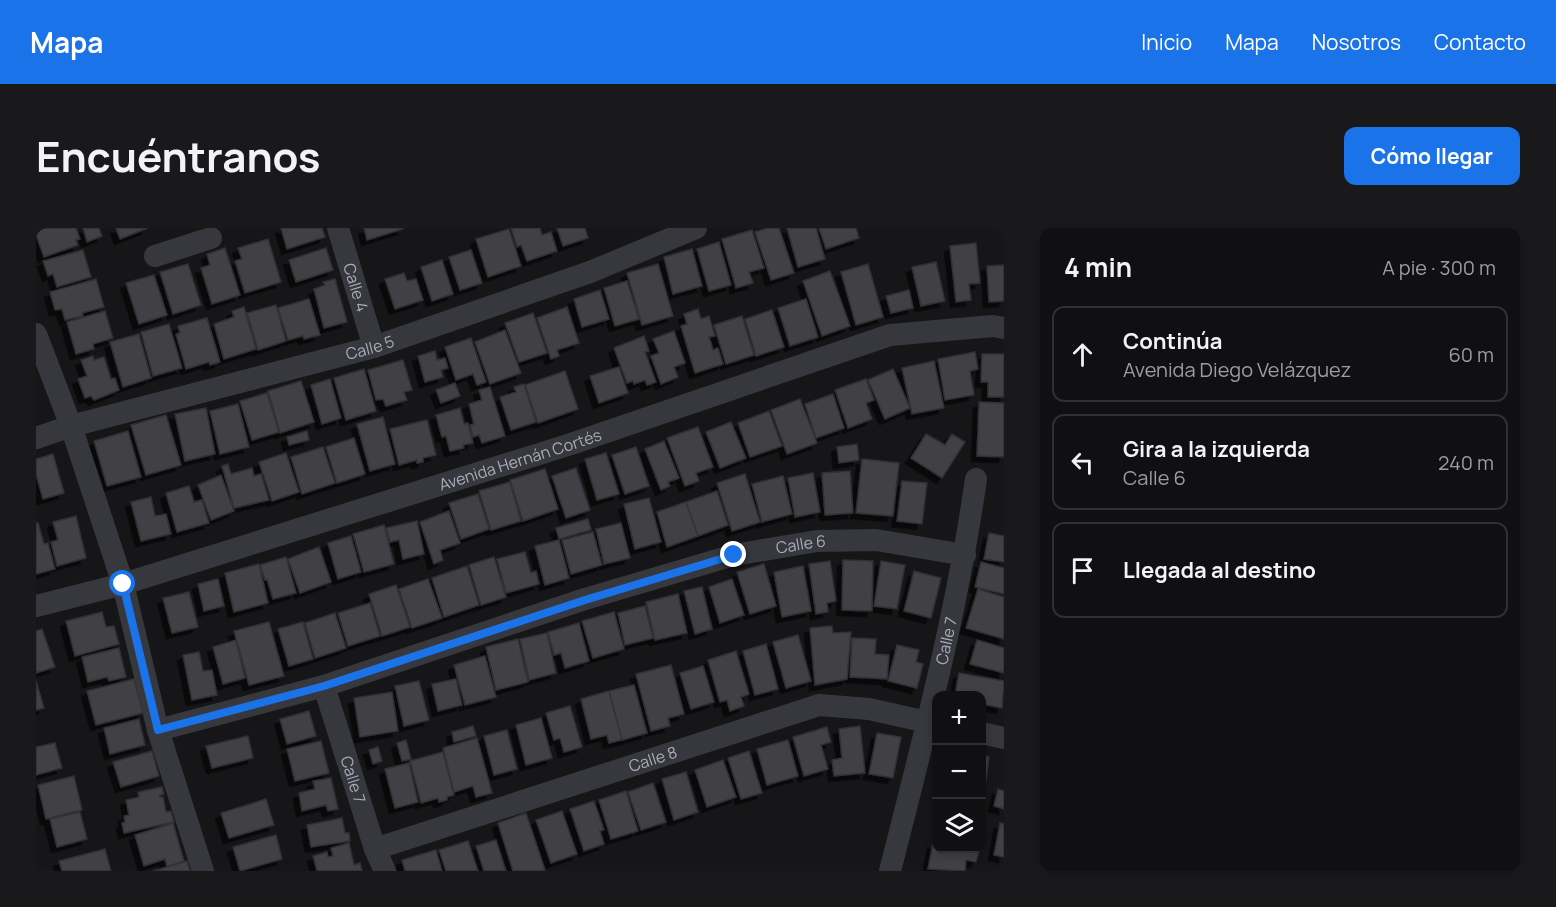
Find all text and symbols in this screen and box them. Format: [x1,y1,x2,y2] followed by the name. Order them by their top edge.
[30,23,103,61] text: Mapa
[1141,28,1192,56] text: Inicio
[1225,28,1279,56] text: Mapa
[1312,28,1401,56] text: Nosotros
[1434,28,1526,56] text: Contacto
[36,127,321,185] text: Encuéntranos
[1344,127,1520,185] button: Cómo llegar
[1064,249,1132,285] text: 4 min
[1382,254,1496,281] text: A pie · 300 m
[338,260,374,314] street label: Calle 4
[1123,326,1223,356] text: Continúa
[343,330,397,365] street label: Calle 5
[1066,338,1099,371] icon: ahead
[1448,341,1494,368] text: 60 m
[1123,356,1351,383] text: Avenida Diego Velázquez
[436,423,604,496] street label: Avenida Hernán Cortés
[1123,434,1310,464] text: Gira a la izquierda
[1066,446,1099,479] icon: left
[1438,449,1494,476] text: 240 m
[1123,464,1186,491] text: Calle 6
[774,530,826,559] street label: Calle 6
[720,541,746,567] route end
[1066,554,1099,587] icon: arrive
[1123,555,1316,585] text: Llegada al destino
[109,570,135,596] route start
[930,615,962,667] street label: Calle 7
[932,691,986,853] map controls
[932,691,986,745] button: +
[626,741,680,777] street label: Calle 8
[932,745,986,799] button: −
[336,753,371,806] street label: Calle 7
[932,799,986,853] button: layers

